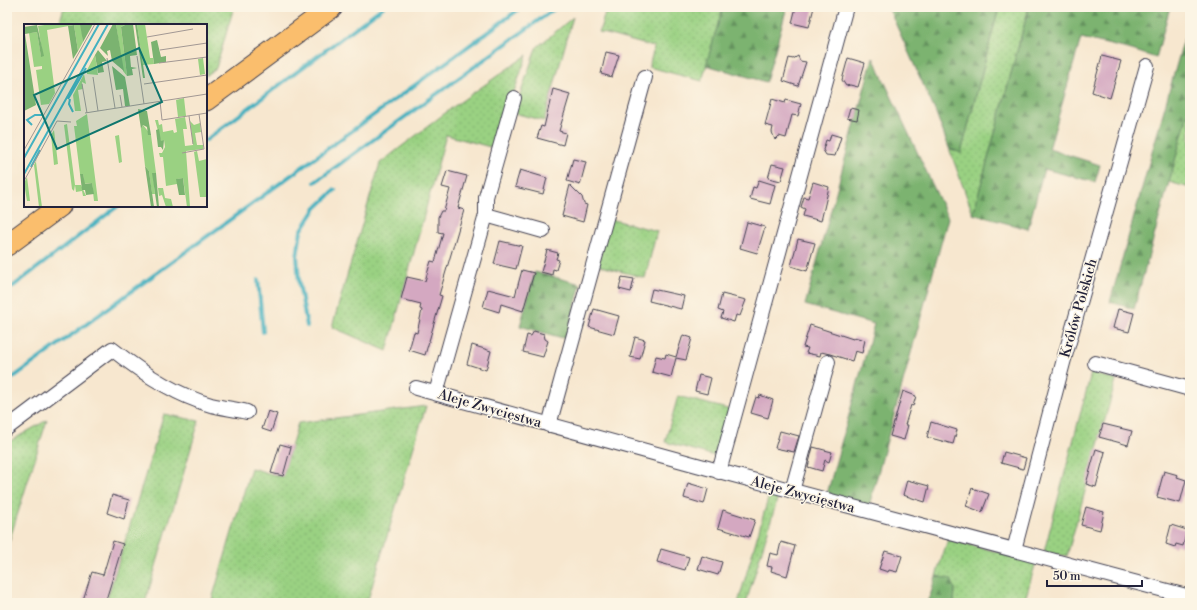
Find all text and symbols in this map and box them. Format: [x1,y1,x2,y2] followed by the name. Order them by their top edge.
[24,24,207,207] inset map
[1056,256,1102,360] street label: Królów Polskich
[435,385,545,433] street label: Aleje Zwycięstwa
[748,472,858,518] street label: Aleje Zwycięstwa
[1047,562,1142,588] scale bar
[1053,569,1081,584] text: 50 m

